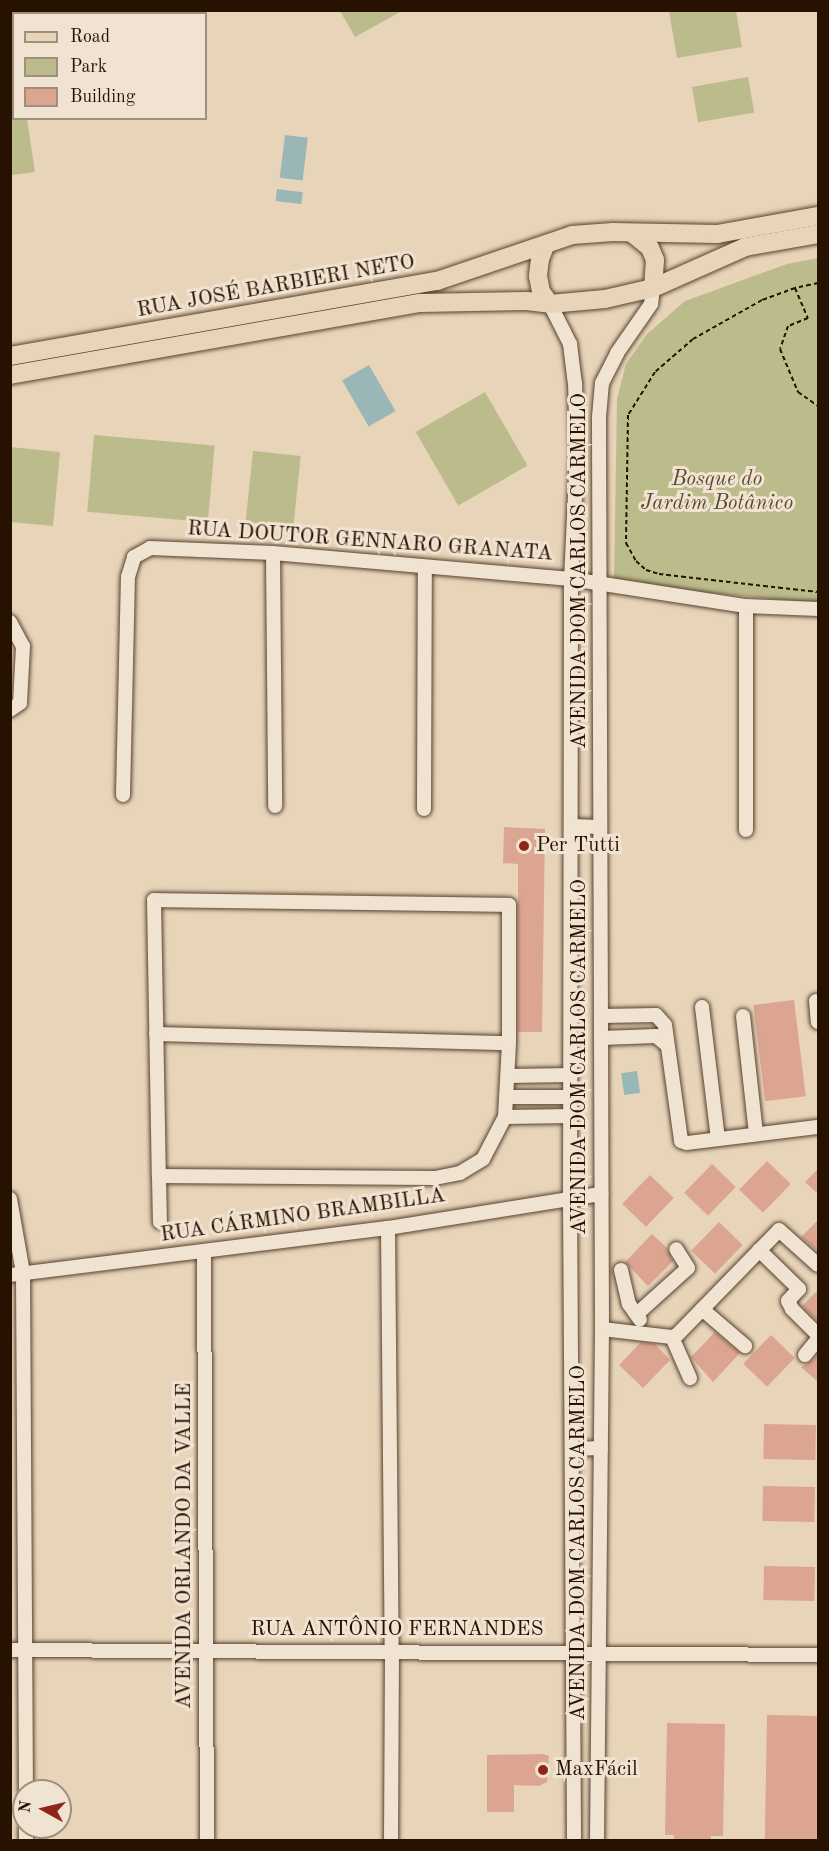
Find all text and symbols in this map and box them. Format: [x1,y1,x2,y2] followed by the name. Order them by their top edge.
[12,12,207,120] legend
[70,28,110,46] text: Road
[70,58,107,76] text: Park
[70,88,135,106] text: Building
[135,250,417,324] street label: RUA JOSÉ BARBIERI NETO
[567,393,593,749] street label: AVENIDA DOM CARLOS CARMELO
[641,467,793,517] park label: Bosque do Jardim Botânico
[186,517,554,567] street label: RUA DOUTOR GENNARO GRANATA
[536,833,620,859] place label: Per Tutti
[517,839,531,853] marker: Per Tutti
[567,879,593,1235] street label: AVENIDA DOM CARLOS CARMELO
[159,1184,447,1248] street label: RUA CÁRMINO BRAMBILLA
[566,1365,592,1721] street label: AVENIDA DOM CARLOS CARMELO
[172,1383,198,1709] street label: AVENIDA ORLANDO DA VALLE
[251,1617,543,1643] street label: RUA ANTÔNIO FERNANDES
[555,1757,638,1783] place label: MaxFácil
[536,1763,550,1777] marker: MaxFácil
[12,1779,72,1839] north arrow
[17,1800,35,1814] text: N

